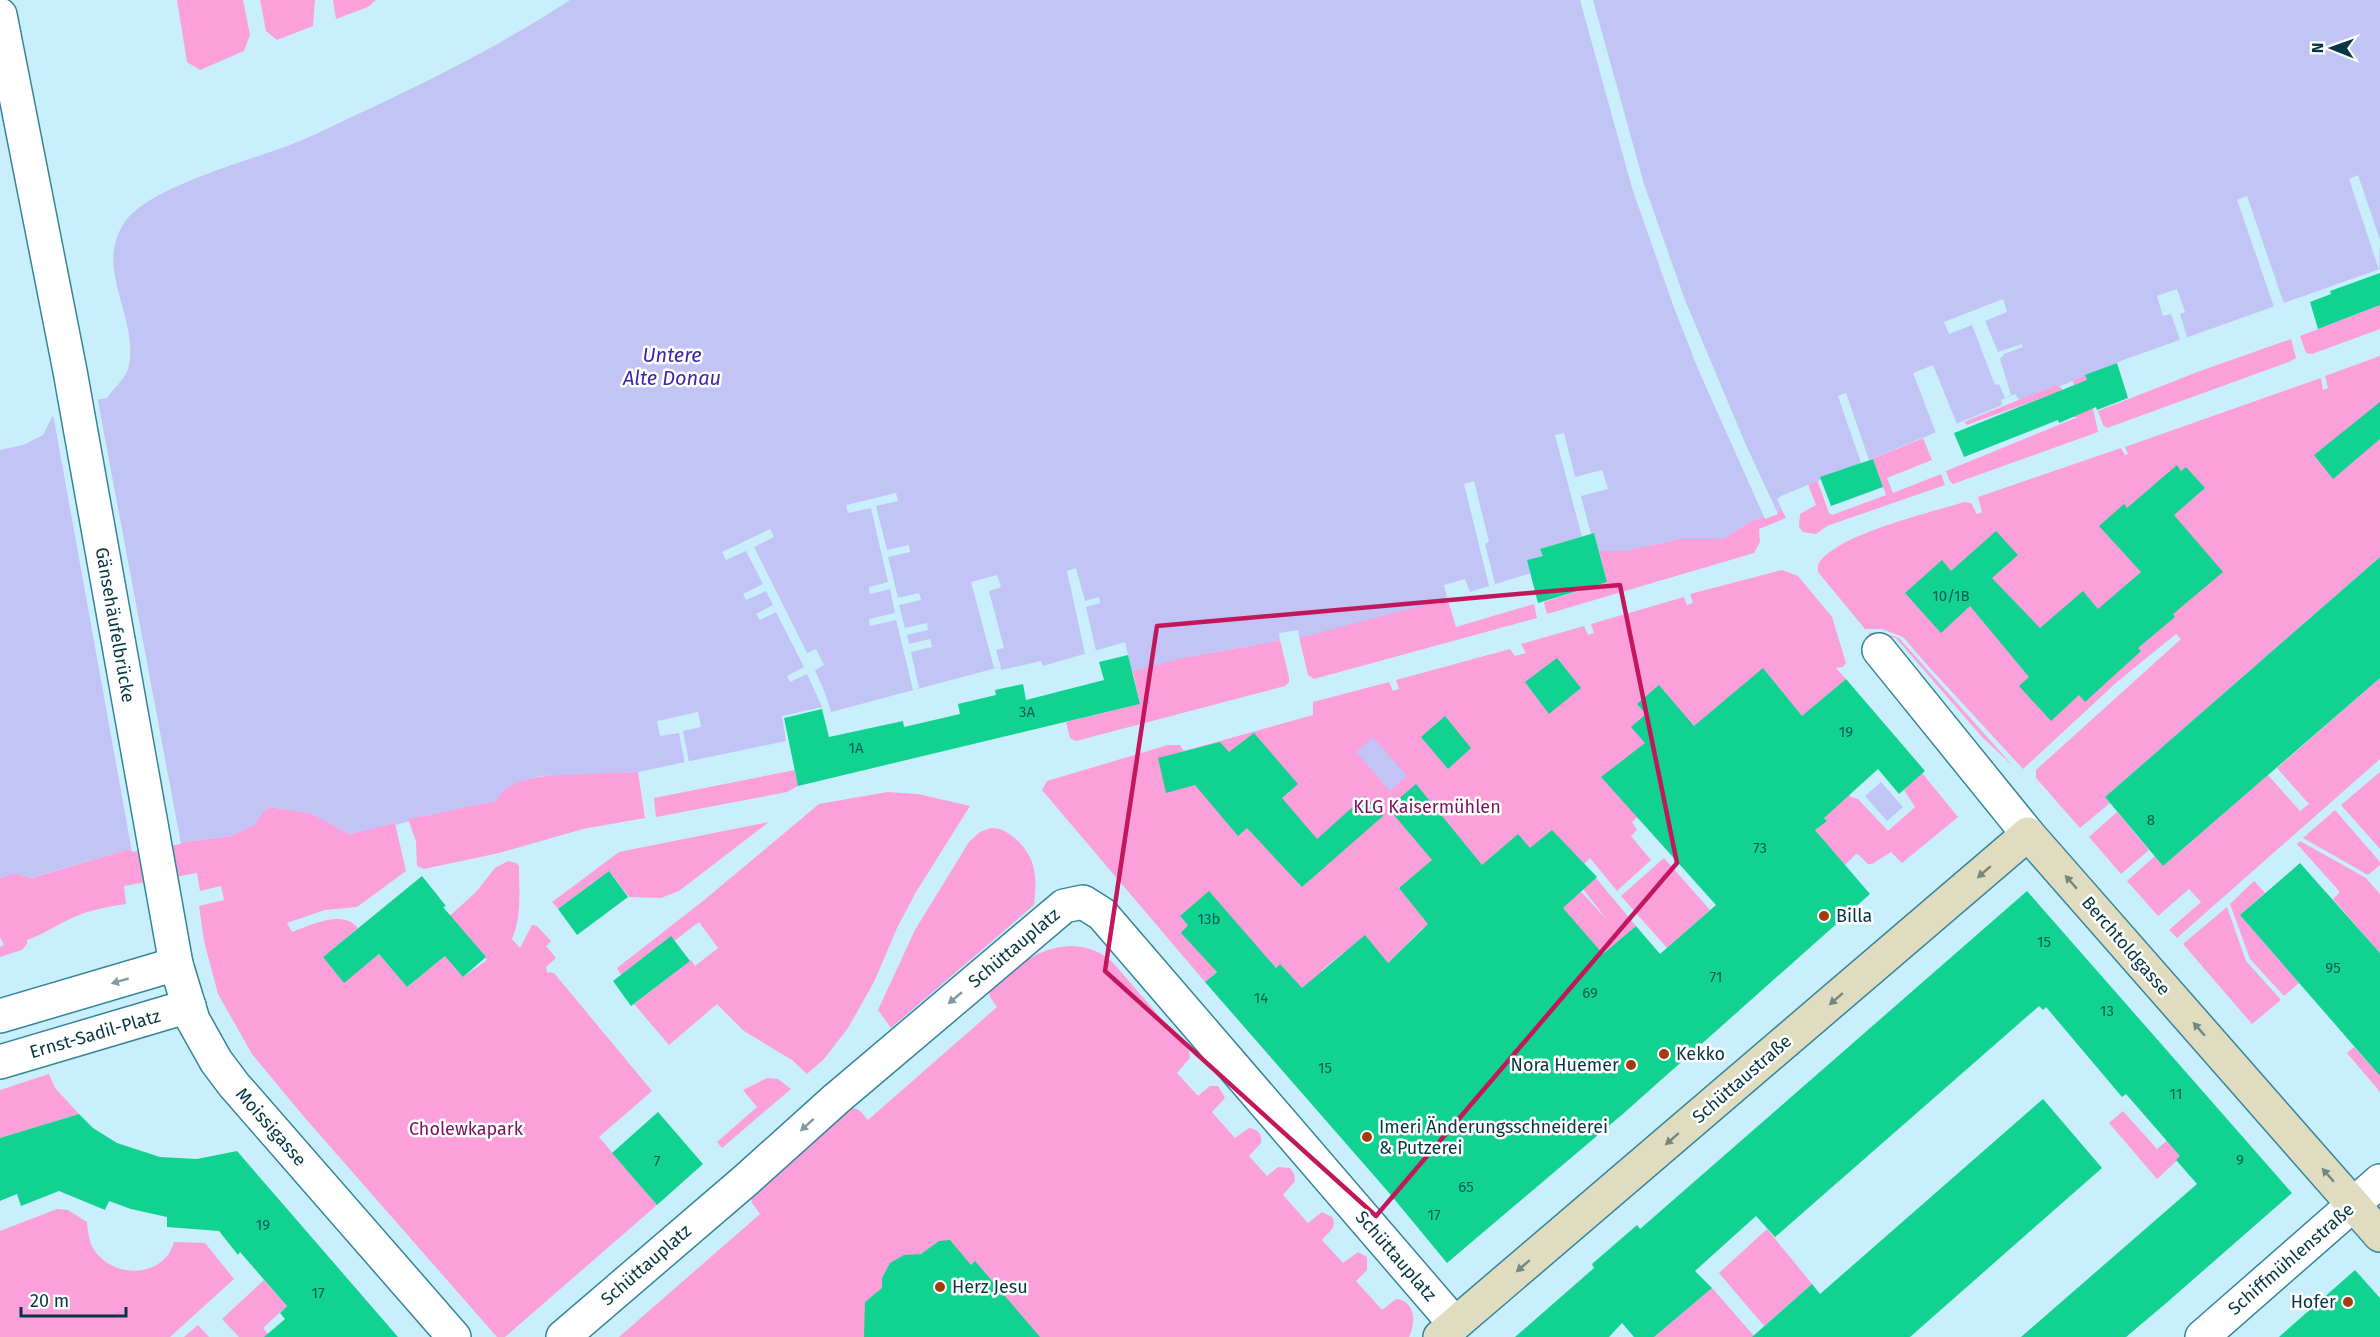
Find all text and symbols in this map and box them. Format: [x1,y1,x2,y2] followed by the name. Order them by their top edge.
[2302,18,2362,78] north arrow
[2308,42,2327,53] text: N
[622,343,721,390] water label: Untere Alte Donau
[91,546,139,704] street label: Gänsehäufelbrücke
[1932,587,1970,605] house number: 10/1B
[1019,703,1035,721] house number: 3A
[1839,723,1853,741] house number: 19
[848,739,864,757] house number: 1A
[1353,796,1501,818] park label: KLG Kaisermühlen
[2147,811,2155,829] house number: 8
[1753,839,1767,857] house number: 73
[1976,865,1992,878] one-way arrow
[2064,874,2077,890] one-way arrow
[2077,892,2175,1000] street label: Berchtoldgasse
[964,903,1064,993] street label: Schüttauplatz
[1836,905,1872,927] place label: Billa
[1817,909,1831,923] marker: Billa
[1198,910,1220,928] house number: 13b
[2037,933,2051,951] house number: 15
[2325,959,2341,977] house number: 95
[1710,968,1722,986] house number: 71
[111,977,129,986] one-way arrow
[1582,984,1598,1002] house number: 69
[1254,989,1268,1007] house number: 14
[948,991,963,1004] one-way arrow
[1828,992,1843,1005] one-way arrow
[2100,1002,2114,1020] house number: 13
[27,1005,163,1063] street label: Ernst-Sadil-Platz
[2193,1022,2206,1037] one-way arrow
[1688,1030,1796,1128] street label: Schüttaustraße
[1676,1043,1725,1065] place label: Kekko
[1657,1047,1671,1061] marker: Kekko
[1511,1054,1619,1076] place label: Nora Huemer
[1624,1058,1638,1072] marker: Nora Huemer
[1318,1059,1332,1077] house number: 15
[231,1083,311,1171] street label: Moissigasse
[2170,1085,2182,1103] house number: 11
[1379,1116,1608,1159] place label: Imeri Änderungsschneiderei & Putzerei
[409,1118,524,1140] park label: Cholewkapark
[800,1118,815,1131] one-way arrow
[1360,1130,1374,1144] marker: Imeri Änderungsschneiderei & Putzerei
[1664,1132,1679,1146] one-way arrow
[2236,1151,2244,1169] house number: 9
[654,1152,661,1170] house number: 7
[2322,1168,2335,1183] one-way arrow
[1458,1178,1474,1196] house number: 65
[2224,1198,2358,1320] street label: Schiffmühlenstraße
[1351,1206,1441,1306] street label: Schüttauplatz
[1427,1206,1441,1224] house number: 17
[256,1216,270,1234] house number: 19
[596,1220,696,1310] street label: Schüttauplatz
[1516,1259,1531,1272] one-way arrow
[952,1276,1028,1298] place label: Herz Jesu
[21,1280,126,1318] scale bar
[933,1280,947,1294] marker: Herz Jesu
[311,1284,325,1302] house number: 17
[30,1290,69,1312] text: 20 m
[2291,1291,2336,1313] place label: Hofer
[2341,1295,2355,1309] marker: Hofer

